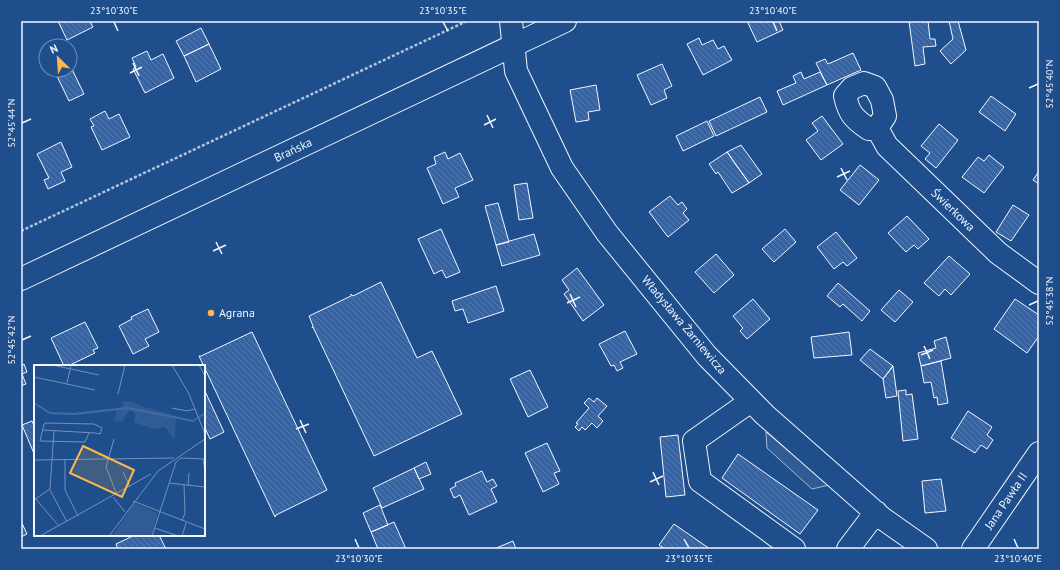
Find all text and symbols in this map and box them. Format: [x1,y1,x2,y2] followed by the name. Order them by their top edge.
[90,4,138,17] text: 23°10'30"E
[419,4,467,17] text: 23°10'35"E
[749,4,797,17] text: 23°10'40"E
[38,38,78,78] north arrow
[48,41,60,57] text: N
[1043,59,1056,109] text: 52°45'40"N
[5,98,18,148] text: 52°45'44"N
[271,134,314,165] street label: Brańska
[928,185,978,234] street label: Świerkowa
[639,272,730,377] street label: Władysława Żarniewicza
[1043,276,1056,326] text: 52°45'38"N
[219,305,255,320] place label: Agrana
[206,308,216,318] marker: Agrana
[5,315,18,365] text: 52°45'42"N
[34,365,205,536] inset map
[980,469,1030,533] street label: Jana Pawła II
[335,552,383,565] text: 23°10'30"E
[665,552,713,565] text: 23°10'35"E
[994,552,1042,565] text: 23°10'40"E

